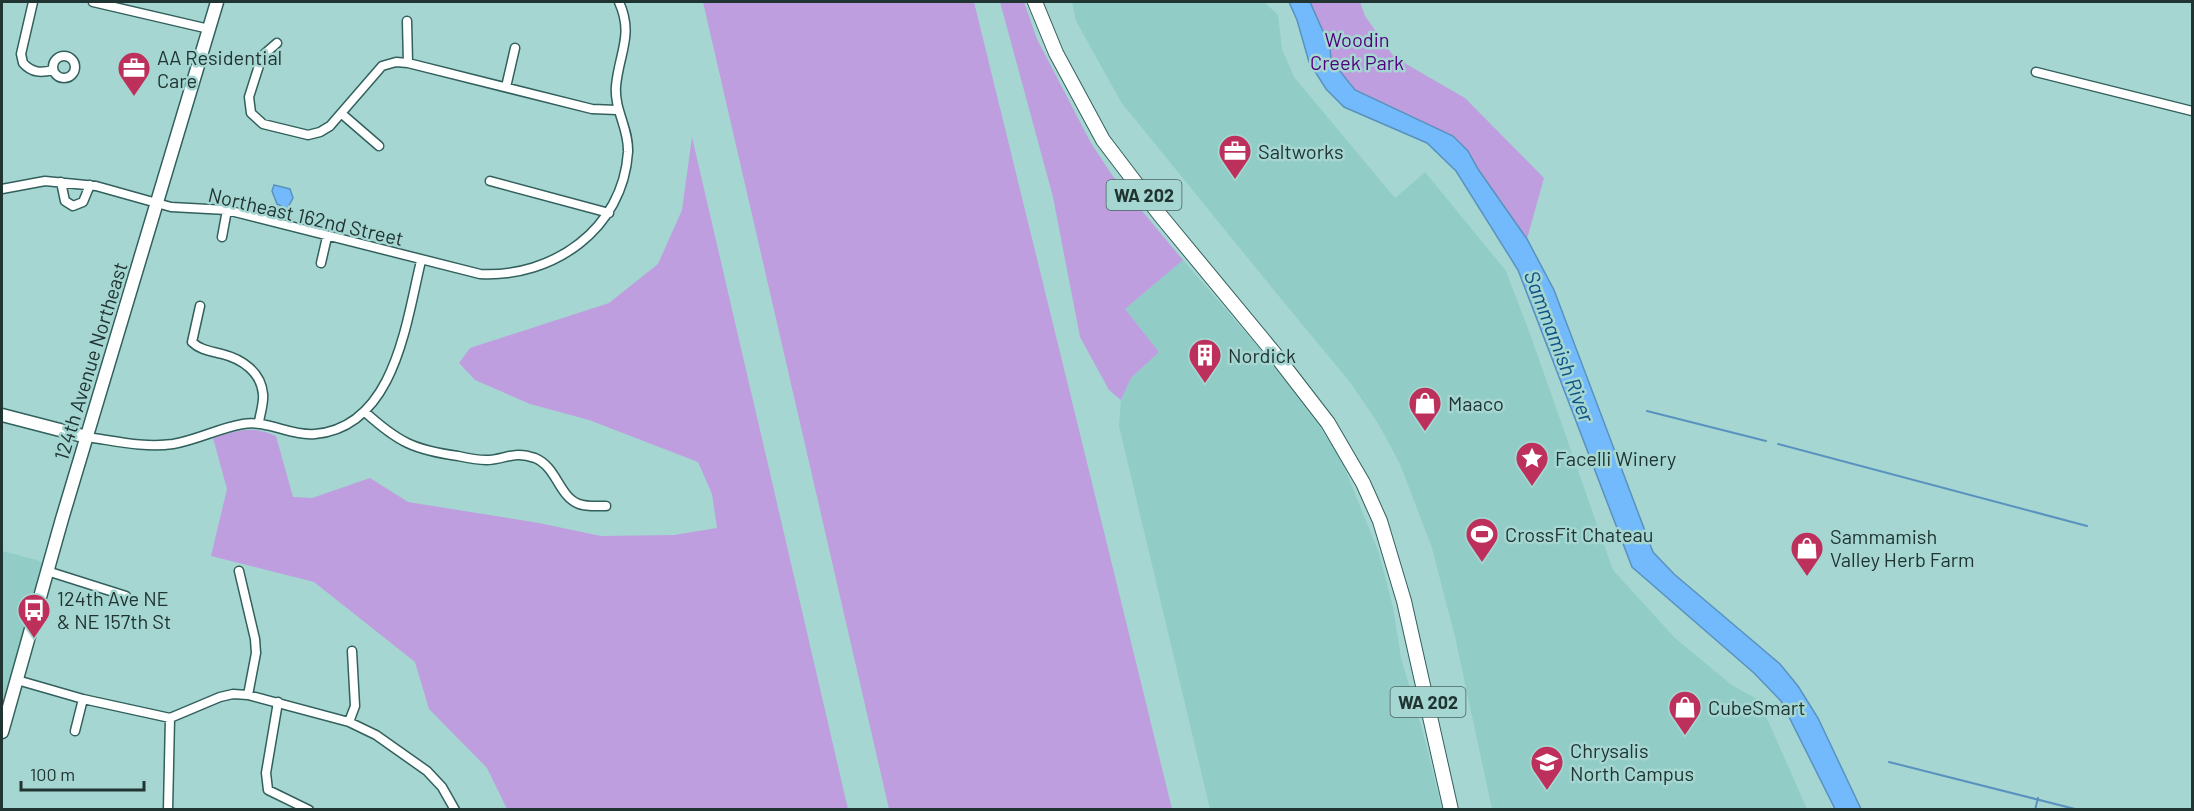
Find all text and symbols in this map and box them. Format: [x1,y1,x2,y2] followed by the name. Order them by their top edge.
[1310,27,1404,74] park label: Woodin Creek Park
[157,45,282,92] place label: AA Residential Care
[116,50,152,97] office icon: AA Residential Care
[1217,133,1253,180] office icon: Saltworks
[1258,139,1344,163] place label: Saltworks
[1106,180,1182,210] road number: WA 202
[206,182,406,250] street label: Northeast 162nd Street
[48,259,132,463] street label: 124th Avenue Northeast
[1520,267,1601,426] water label: Sammamish River
[1187,337,1223,384] building icon: Nordick
[1228,343,1296,367] place label: Nordick
[1407,385,1443,432] shop icon: Maaco
[1448,391,1504,415] place label: Maaco
[1514,440,1550,487] place icon: Facelli Winery
[1555,446,1676,470] place label: Facelli Winery
[1464,516,1500,563] sports icon: CrossFit Chateau
[1505,522,1653,546] place label: CrossFit Chateau
[1830,524,1975,571] place label: Sammamish Valley Herb Farm
[1789,530,1825,577] shop icon: Sammamish Valley Herb Farm
[57,586,171,633] place label: 124th Ave NE & NE 157th St
[16,592,52,639] bus stop icon: 124th Ave NE & NE 157th St
[1390,687,1466,717] road number: WA 202
[1667,689,1703,736] shop icon: CubeSmart
[1708,695,1806,719] place label: CubeSmart
[1570,738,1694,785] place label: Chrysalis North Campus
[1529,744,1565,791] school or university icon: Chrysalis North Campus
[21,754,144,792] scale bar
[30,763,75,785] text: 100 m

